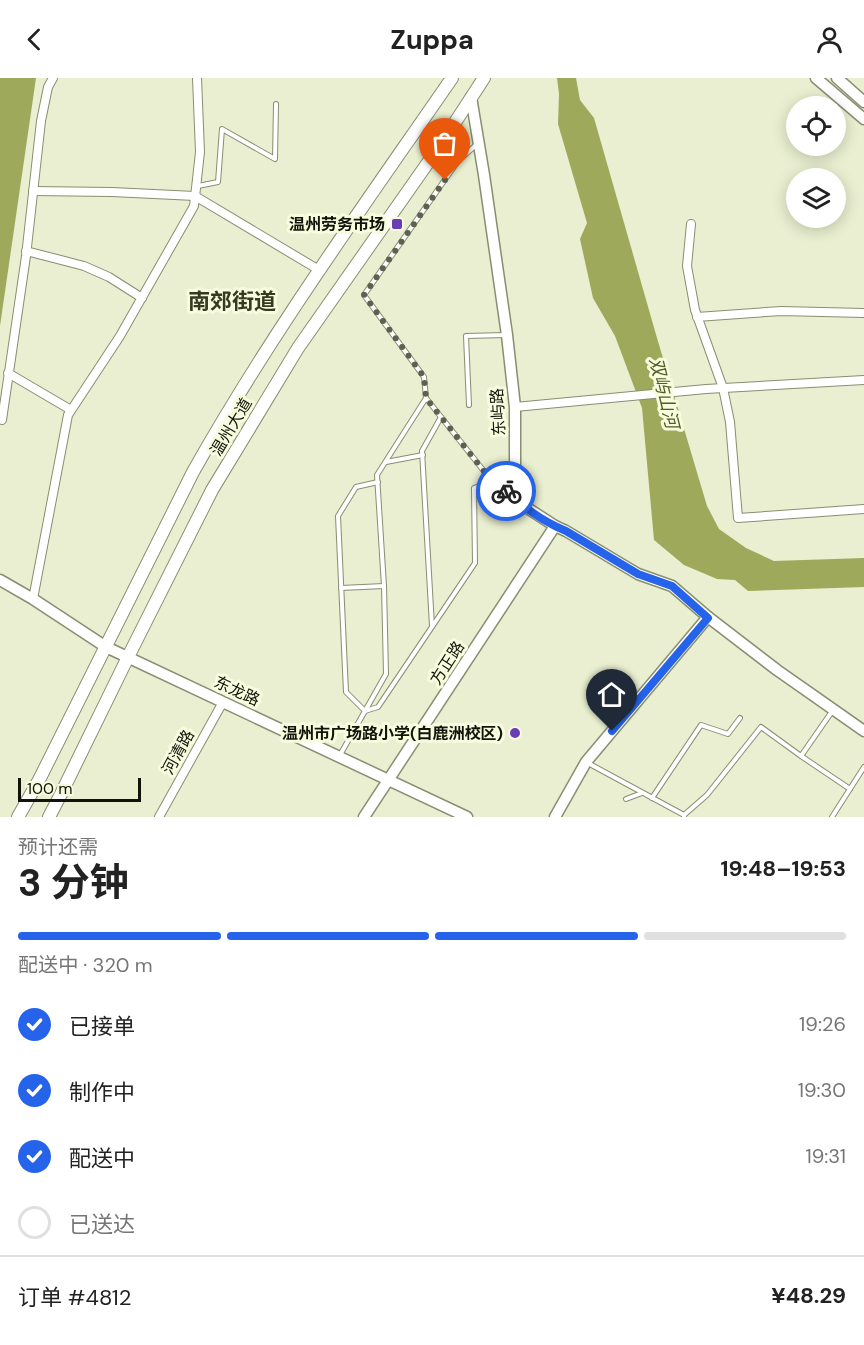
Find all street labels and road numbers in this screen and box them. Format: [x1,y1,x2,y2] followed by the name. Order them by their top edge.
[486,387,510,437] street label: 东屿路
[206,394,256,460] street label: 温州大道
[425,637,469,689] street label: 方正路
[211,671,263,711] street label: 东龙路
[157,726,199,778] street label: 河清路

